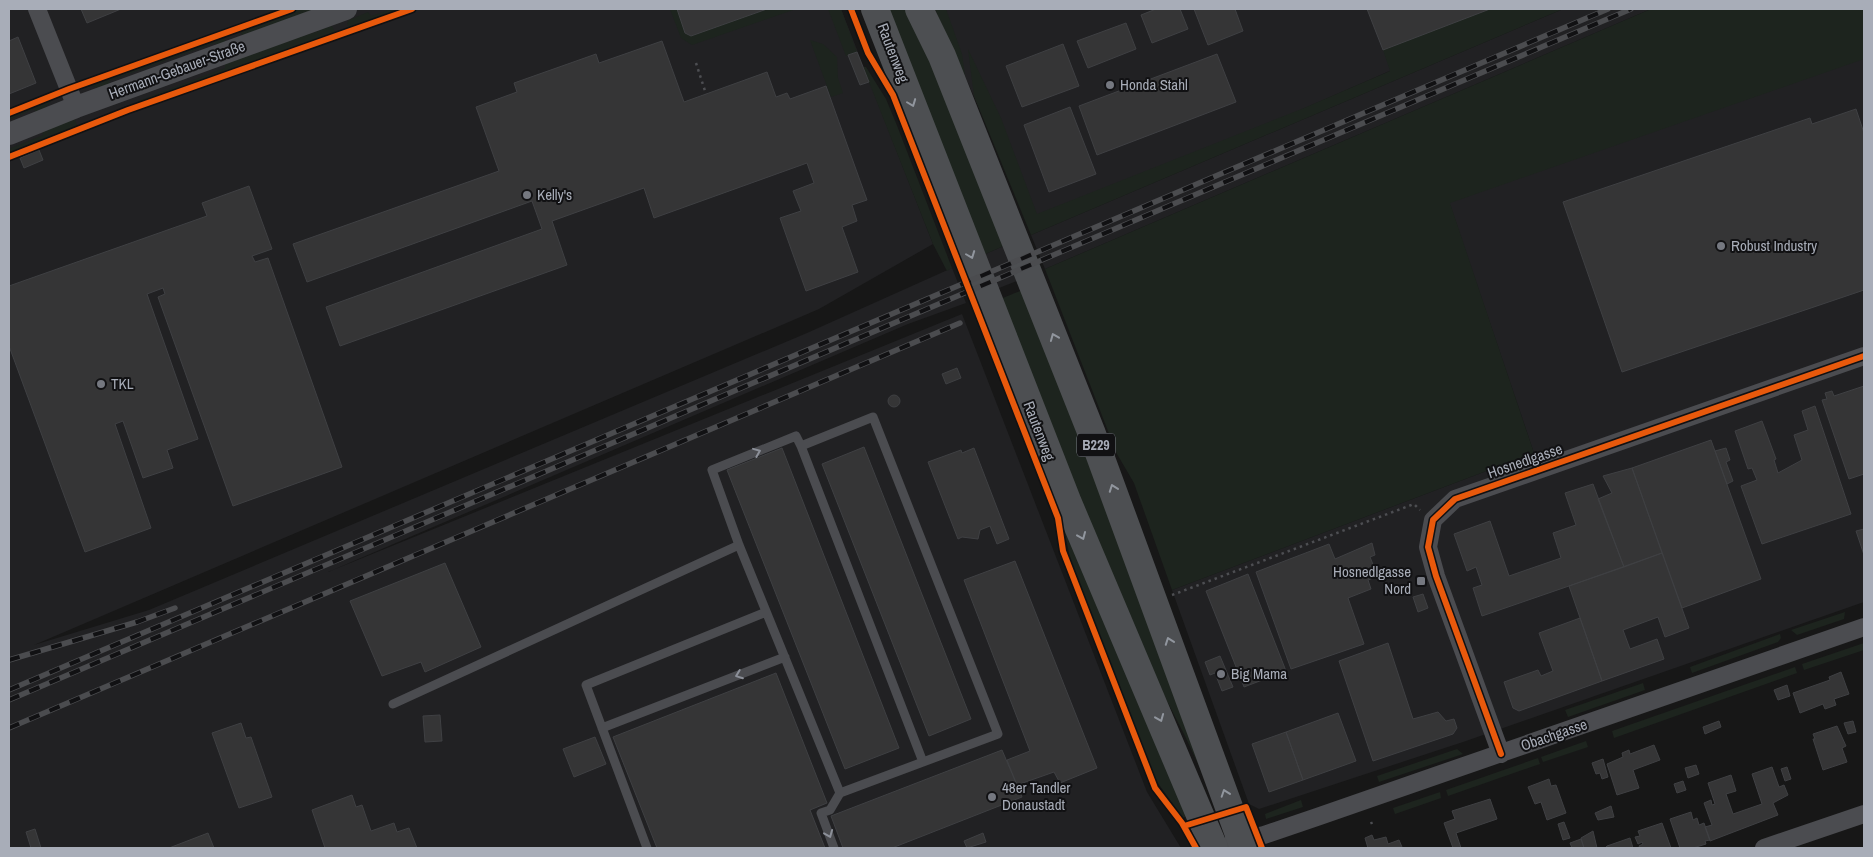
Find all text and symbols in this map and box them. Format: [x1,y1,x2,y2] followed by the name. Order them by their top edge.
[873,20,914,86] street label: Rautenweg
[106,35,248,104] street label: Hermann-Gebauer-Straße
[1120,74,1188,95] place label: Honda Stahl
[1104,79,1116,91] marker: Honda Stahl
[906,98,916,107] one-way arrow
[537,184,572,205] place label: Kelly's
[521,189,533,201] marker: Kelly's
[1731,235,1818,256] place label: Robust Industry
[1715,240,1727,252] marker: Robust Industry
[965,250,975,258] one-way arrow
[1050,333,1061,342] one-way arrow
[111,373,134,394] place label: TKL
[95,378,107,390] marker: TKL
[1019,398,1060,464] street label: Rautenweg
[1077,434,1115,456] road number: B229
[1485,438,1565,483] street label: Hosnedlgasse
[752,448,761,458] one-way arrow
[1109,485,1119,493] one-way arrow
[1075,531,1086,540] one-way arrow
[1333,561,1411,599] place label: Hosnedlgasse Nord
[1415,575,1427,587] marker: Hosnedlgasse Nord
[1165,637,1175,645] one-way arrow
[1231,663,1287,684] place label: Big Mama
[1215,668,1227,680] marker: Big Mama
[735,669,744,679] one-way arrow
[1153,713,1164,722] one-way arrow
[1518,713,1590,756] street label: Obachgasse
[1002,777,1070,815] place label: 48er Tandler Donaustadt
[1221,789,1231,798] one-way arrow
[986,791,998,803] marker: 48er Tandler Donaustadt
[822,829,833,838] one-way arrow

